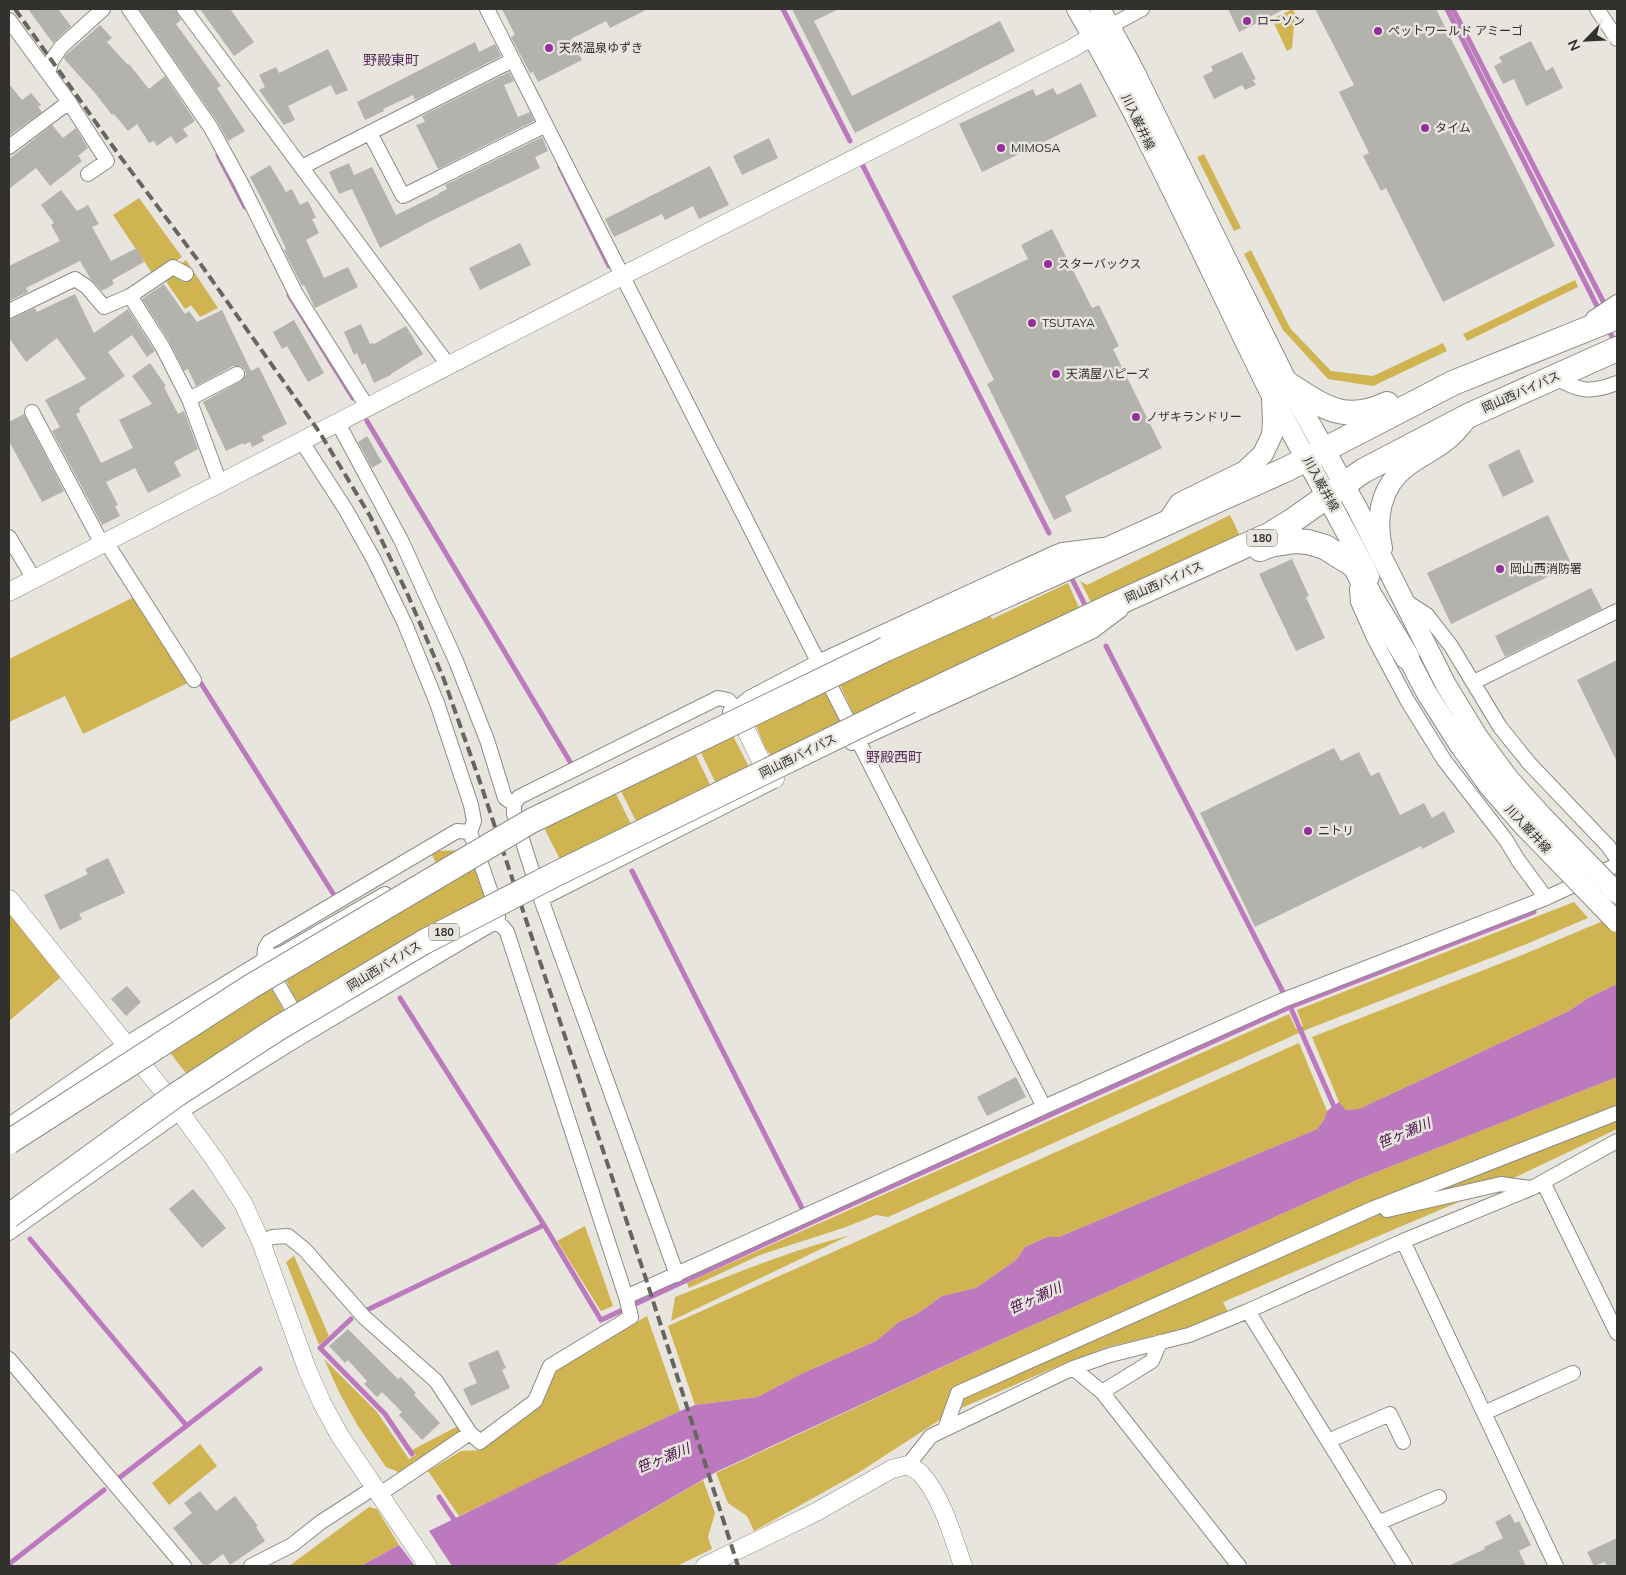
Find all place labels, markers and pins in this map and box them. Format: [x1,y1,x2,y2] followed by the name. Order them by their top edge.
[1257,13,1305,28] place label: ローソン
[1241,15,1253,27] marker: ローソン
[1388,23,1523,38] place label: ペットワールド アミーゴ
[1372,25,1384,37] marker: ペットワールド アミーゴ
[559,40,643,55] place label: 天然温泉ゆずき
[543,42,555,54] marker: 天然温泉ゆずき
[1435,120,1471,135] place label: タイム
[1419,122,1431,134] marker: タイム
[1011,140,1060,155] place label: MIMOSA
[995,142,1007,154] marker: MIMOSA
[1058,256,1142,271] place label: スターバックス
[1042,258,1054,270] marker: スターバックス
[1042,315,1095,330] place label: TSUTAYA
[1026,317,1038,329] marker: TSUTAYA
[1066,366,1149,381] place label: 天満屋ハピーズ
[1050,368,1062,380] marker: 天満屋ハピーズ
[1146,409,1242,424] place label: ノザキランドリー
[1130,411,1142,423] marker: ノザキランドリー
[1510,561,1582,576] place label: 岡山西消防署
[1494,563,1506,575] marker: 岡山西消防署
[1318,823,1354,838] place label: ニトリ
[1302,825,1314,837] marker: ニトリ

